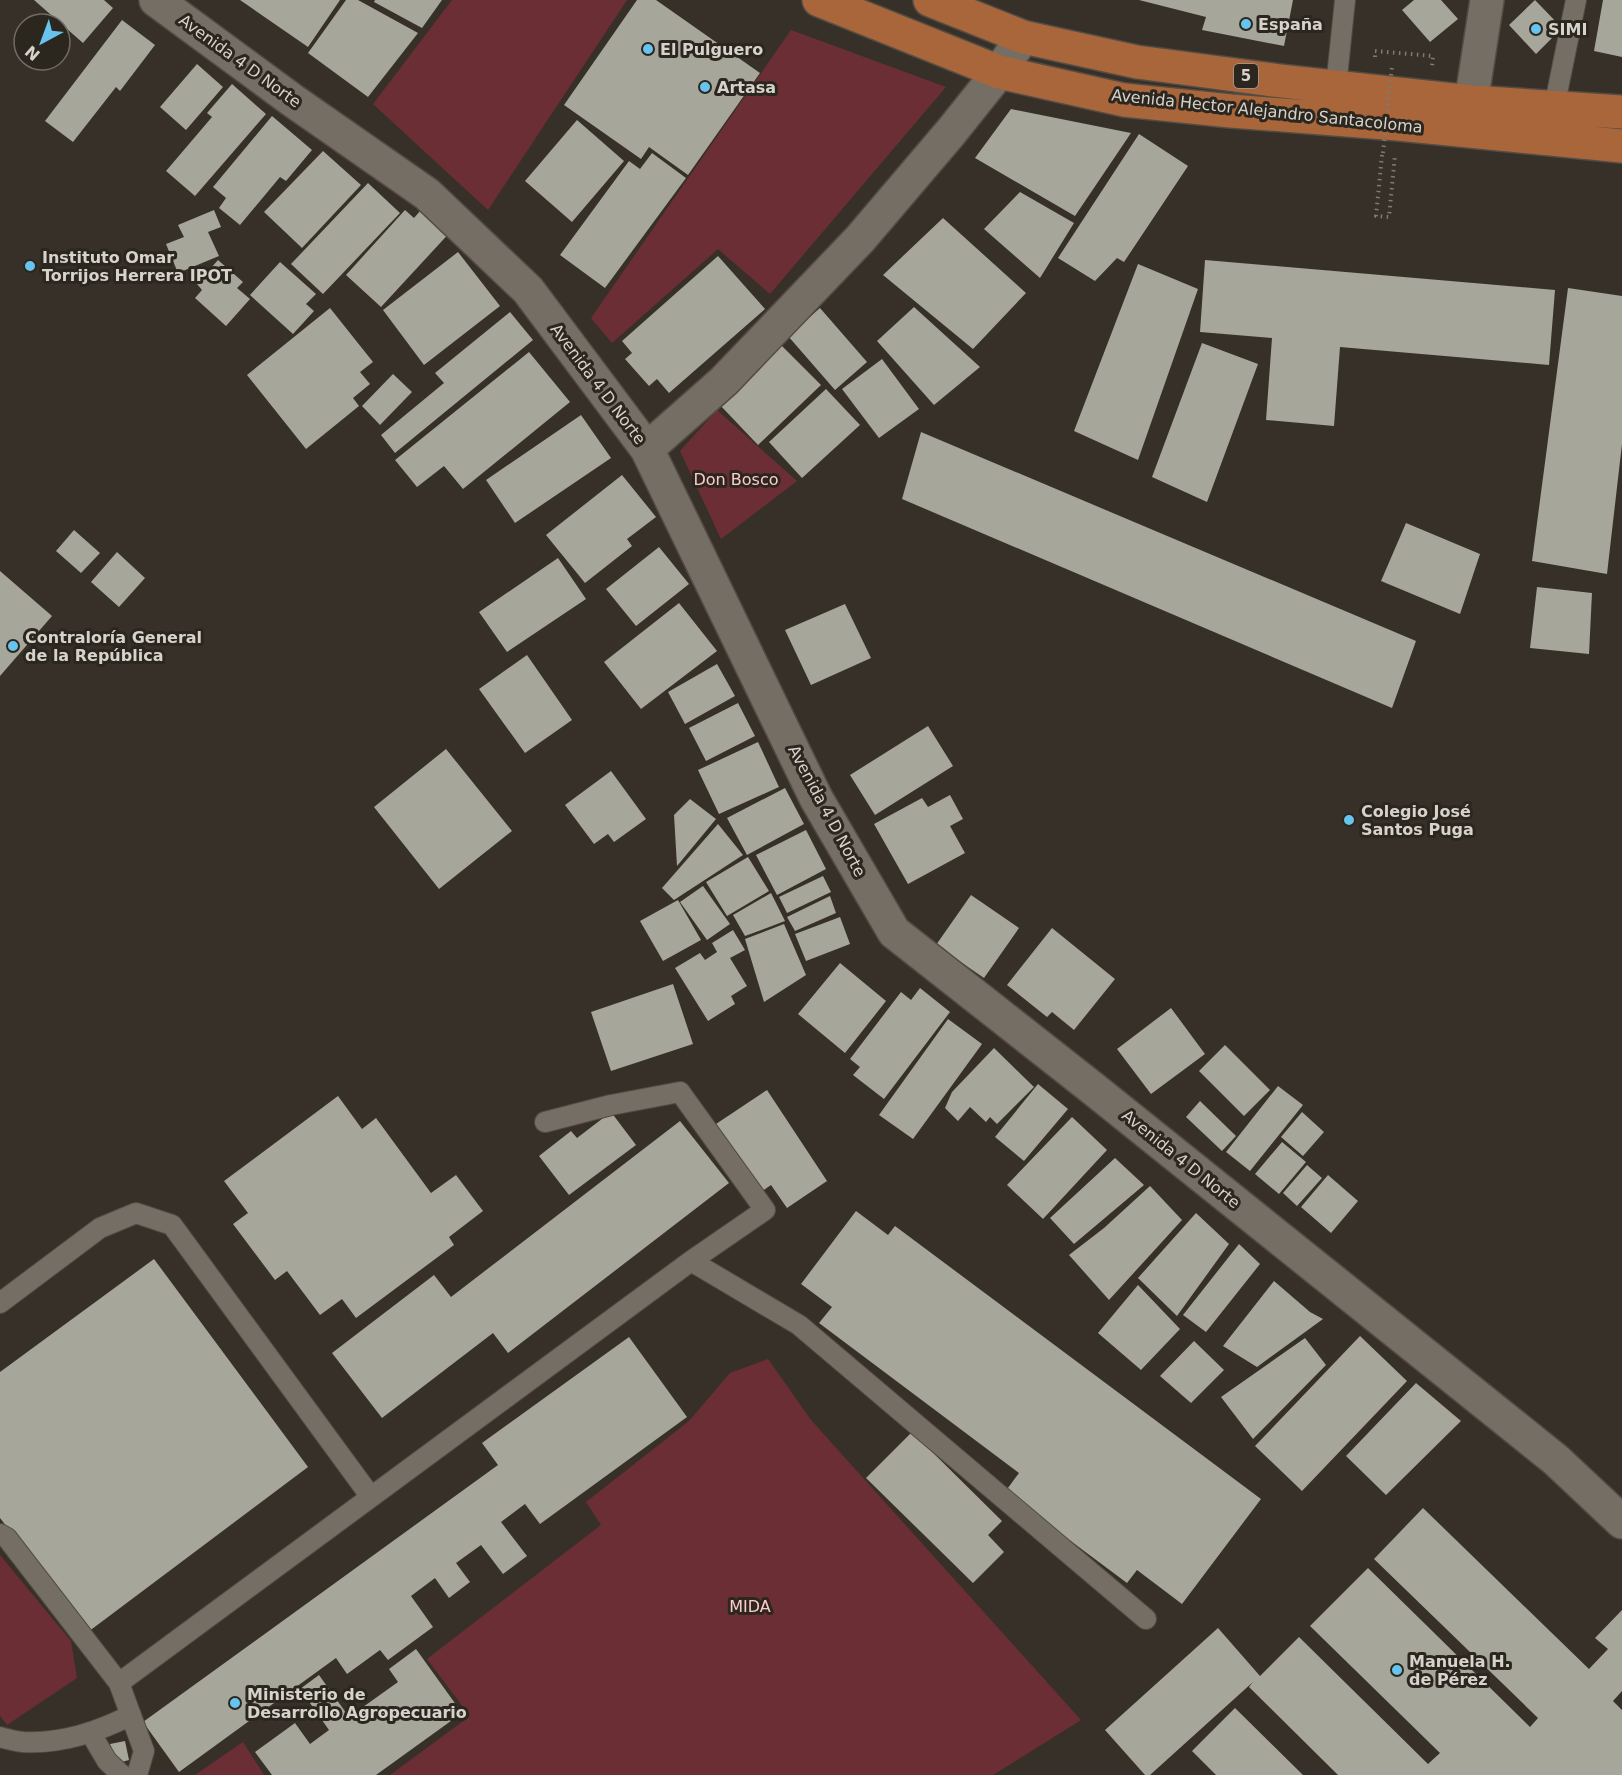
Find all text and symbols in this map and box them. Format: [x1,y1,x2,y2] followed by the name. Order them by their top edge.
[175,10,305,112] street label: Avenida 4 D Norte
[12,12,72,72] north arrow
[1258,15,1323,34] place label: España
[1239,17,1253,31] marker: España
[1548,20,1587,39] place label: SIMI
[1529,22,1543,36] marker: SIMI
[660,40,763,59] place label: El Pulguero
[21,41,44,65] text: N
[641,42,655,56] marker: El Pulguero
[1234,64,1258,88] road number: 5
[717,78,776,97] place label: Artasa
[698,80,712,94] marker: Artasa
[1111,85,1423,137] street label: Avenida Hector Alejandro Santacoloma
[42,248,232,285] place label: Instituto Omar Torrijos Herrera IPOT
[23,259,37,273] marker: Instituto Omar Torrijos Herrera IPOT
[546,320,650,448] street label: Avenida 4 D Norte
[693,470,779,489] park label: Don Bosco
[25,628,202,665] place label: Contraloría General de la República
[6,639,20,653] marker: Contraloría General de la República
[784,742,870,880] street label: Avenida 4 D Norte
[1361,802,1474,839] place label: Colegio José Santos Puga
[1342,813,1356,827] marker: Colegio José Santos Puga
[1118,1106,1244,1212] street label: Avenida 4 D Norte
[729,1597,771,1616] park label: MIDA
[1409,1652,1511,1689] place label: Manuela H. de Pérez
[1390,1663,1404,1677] marker: Manuela H. de Pérez
[247,1685,467,1722] place label: Ministerio de Desarrollo Agropecuario
[228,1696,242,1710] marker: Ministerio de Desarrollo Agropecuario

